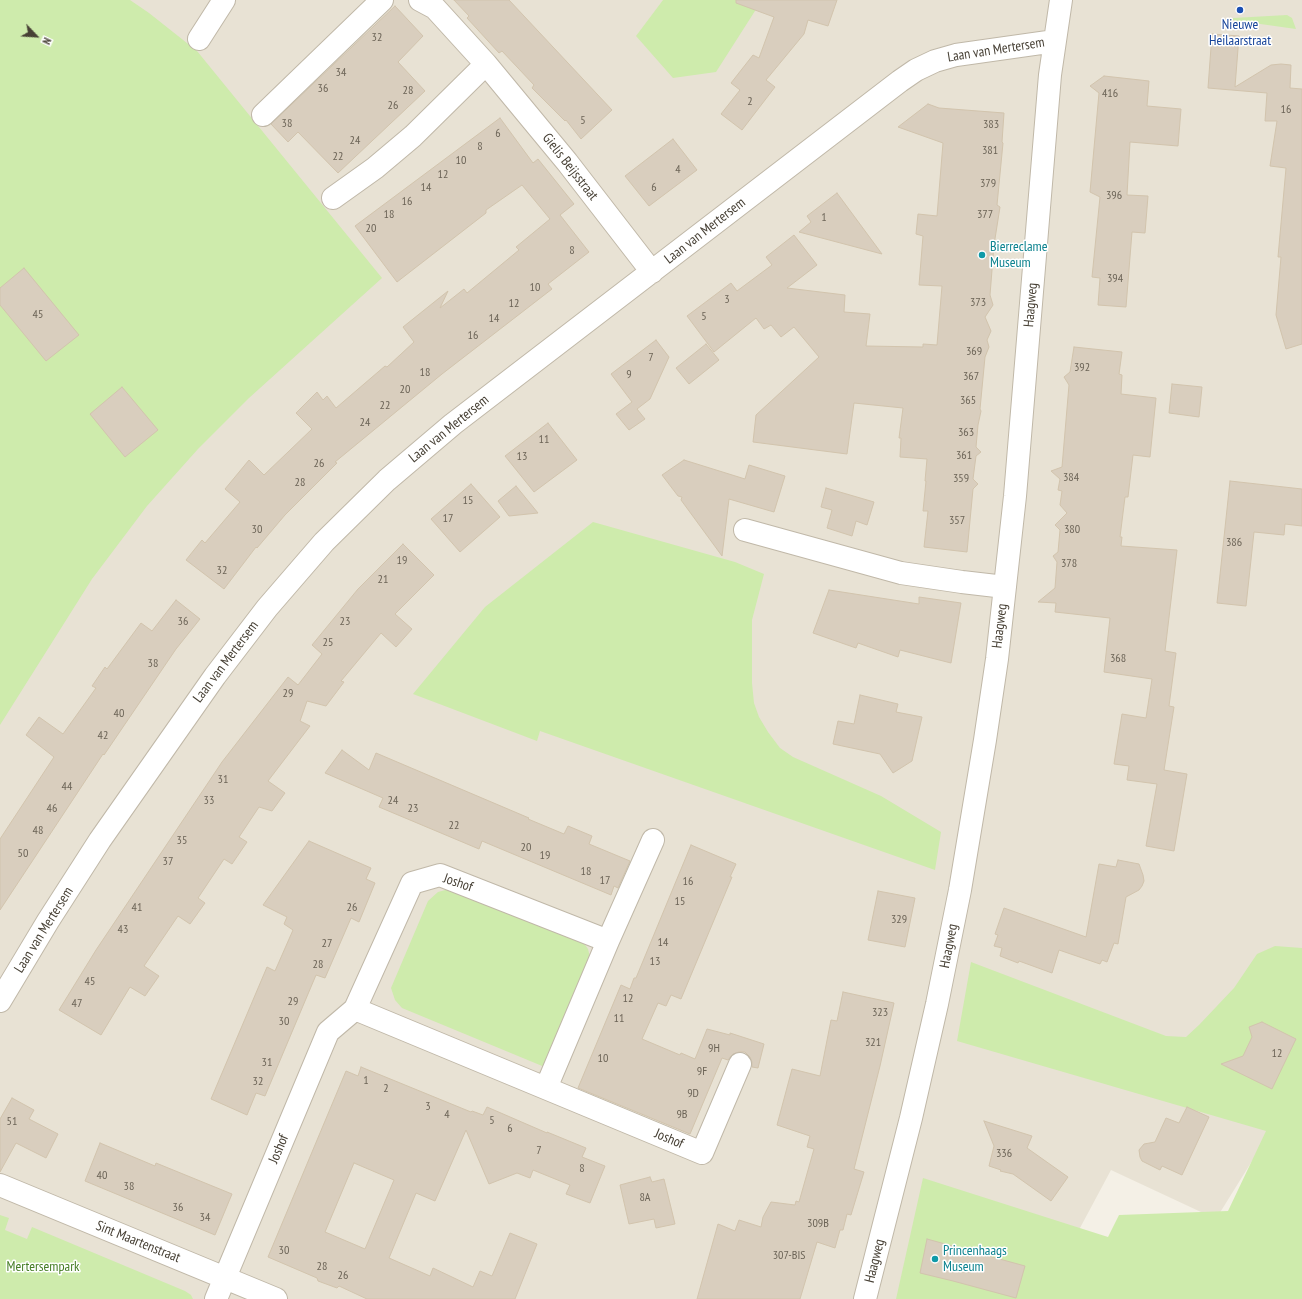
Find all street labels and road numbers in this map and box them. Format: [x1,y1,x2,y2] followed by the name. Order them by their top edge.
[946,34,1046,66] street label: Laan van Mertersem
[539,130,601,204] street label: Gielis Beijsstraat
[661,194,749,268] street label: Laan van Mertersem
[1021,282,1041,328] street label: Haagweg
[406,392,492,466] street label: Laan van Mertersem
[989,603,1011,649] street label: Haagweg
[190,618,262,706] street label: Laan van Mertersem
[441,870,475,896] street label: Joshof
[11,884,77,976] street label: Laan van Mertersem
[936,923,962,969] street label: Haagweg
[652,1125,686,1153] street label: Joshof
[265,1132,293,1166] street label: Joshof
[93,1217,183,1267] street label: Sint Maartenstraat
[861,1237,889,1285] street label: Haagweg

